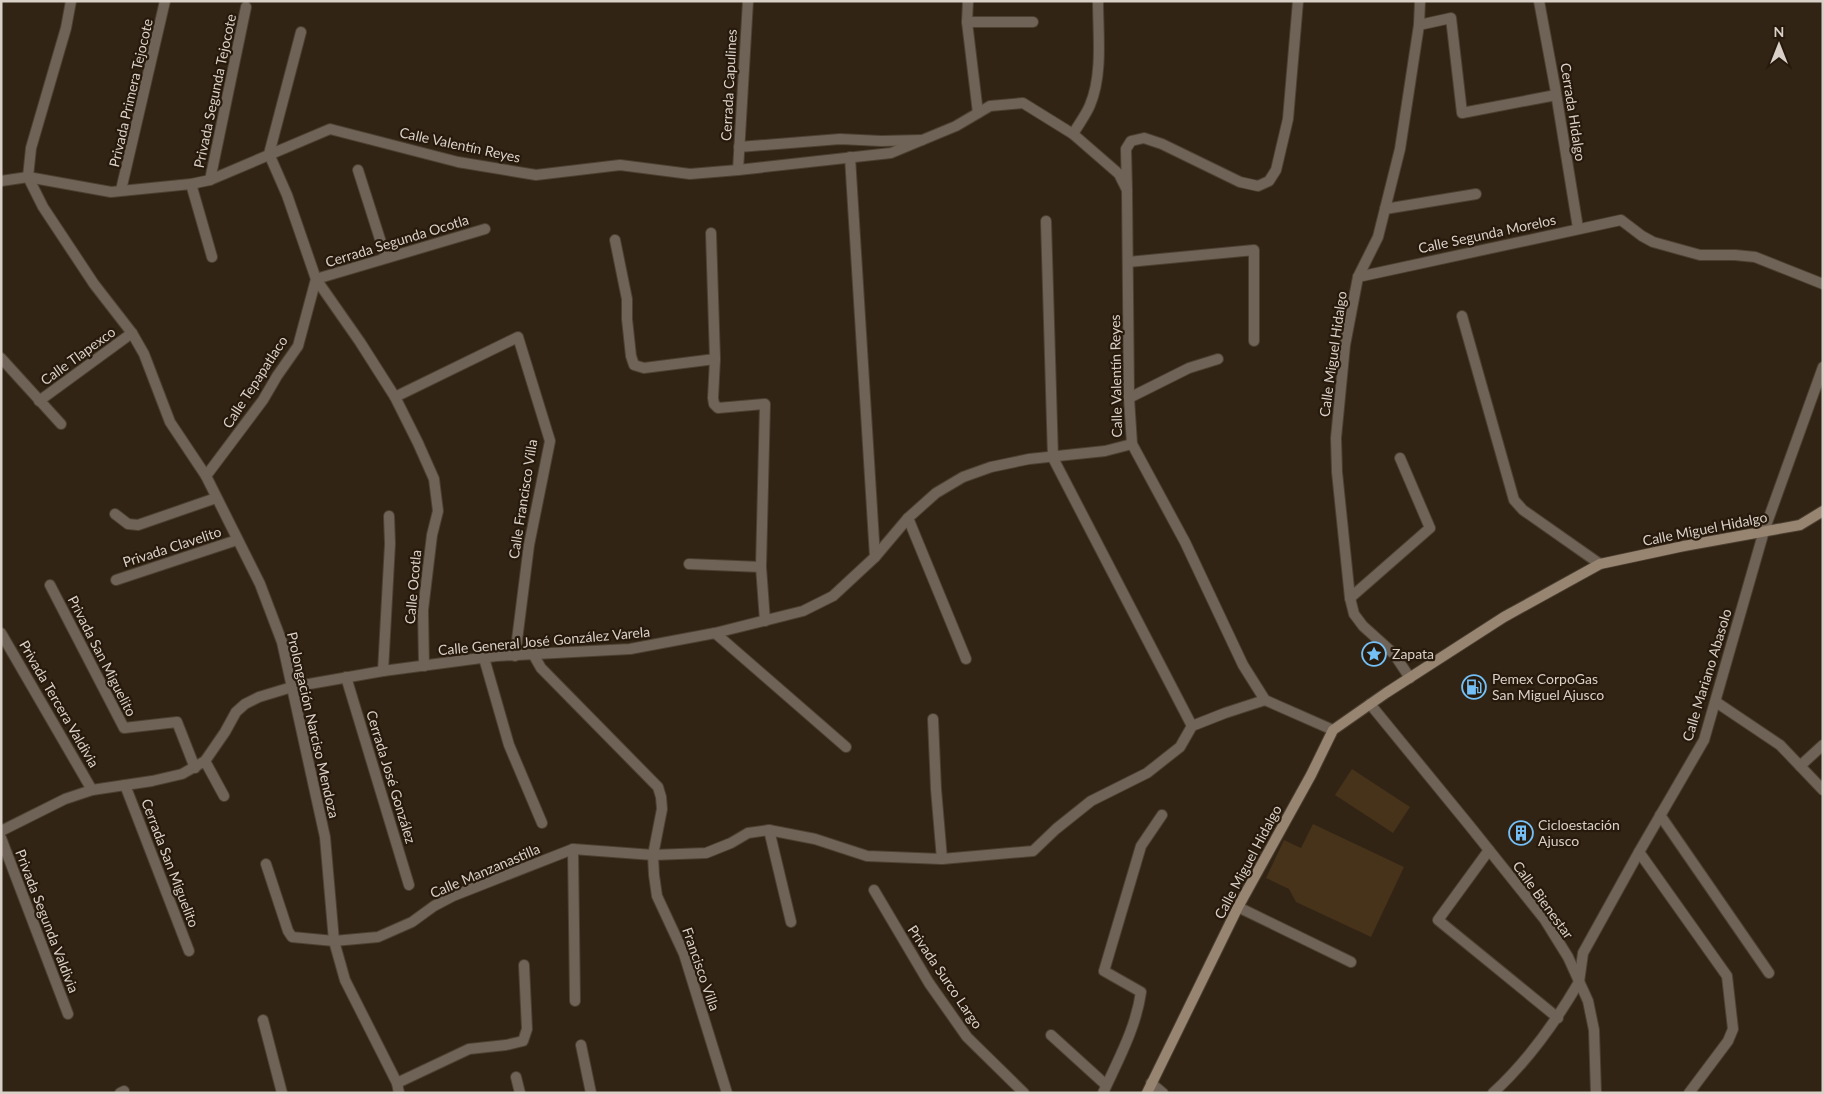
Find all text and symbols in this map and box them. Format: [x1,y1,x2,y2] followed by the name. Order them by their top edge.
[190,12,239,169] street label: Privada Segunda Tejocote
[105,17,156,169] street label: Privada Primera Tejocote
[1754,20,1804,70] north arrow
[1774,23,1784,40] text: N
[717,29,740,141] street label: Cerrada Capulines
[1557,62,1590,162] street label: Cerrada Hidalgo
[398,123,522,166] street label: Calle Valentín Reyes
[323,211,471,270] street label: Cerrada Segunda Ocotla
[1416,211,1557,256] street label: Calle Segunda Morelos
[1315,290,1350,418] street label: Calle Miguel Hidalgo
[1106,314,1125,438] street label: Calle Valentín Reyes
[37,323,118,388] street label: Calle Tlapexco
[218,332,291,431] street label: Calle Tepapatlaco
[505,438,540,560] street label: Calle Francisco Villa
[1641,508,1769,549] street label: Calle Miguel Hidalgo
[120,523,223,570] street label: Privada Clavelito
[401,549,424,625] street label: Calle Ocotla
[65,593,140,719] street label: Privada San Miguelito
[1678,607,1735,743] street label: Calle Mariano Abasolo
[437,623,651,658] street label: Calle General José González Varela
[284,630,343,820] street label: Prolongación Narciso Mendoza
[16,637,103,770] street label: Privada Tercera Valdivia
[1361,641,1387,667] place icon: Zapata
[1392,645,1434,662] place label: Zapata
[1492,670,1604,703] place label: Pemex CorpoGas San Miguel Ajusco
[1461,674,1487,700] fuel station icon: Pemex CorpoGas San Miguel Ajusco
[363,708,420,846] street label: Cerrada José González
[138,796,203,929] street label: Cerrada San Miguelito
[1210,802,1285,922] street label: Calle Miguel Hidalgo
[1538,816,1620,849] place label: Cicloestación Ajusco
[1508,820,1534,846] building icon: Cicloestación Ajusco
[427,840,542,901] street label: Calle Manzanastilla
[12,847,83,995] street label: Privada Segunda Valdivia
[1510,858,1577,942] street label: Calle Bienestar
[904,922,986,1032] street label: Privada Surco Largo
[679,925,724,1013] street label: Francisco Villa

